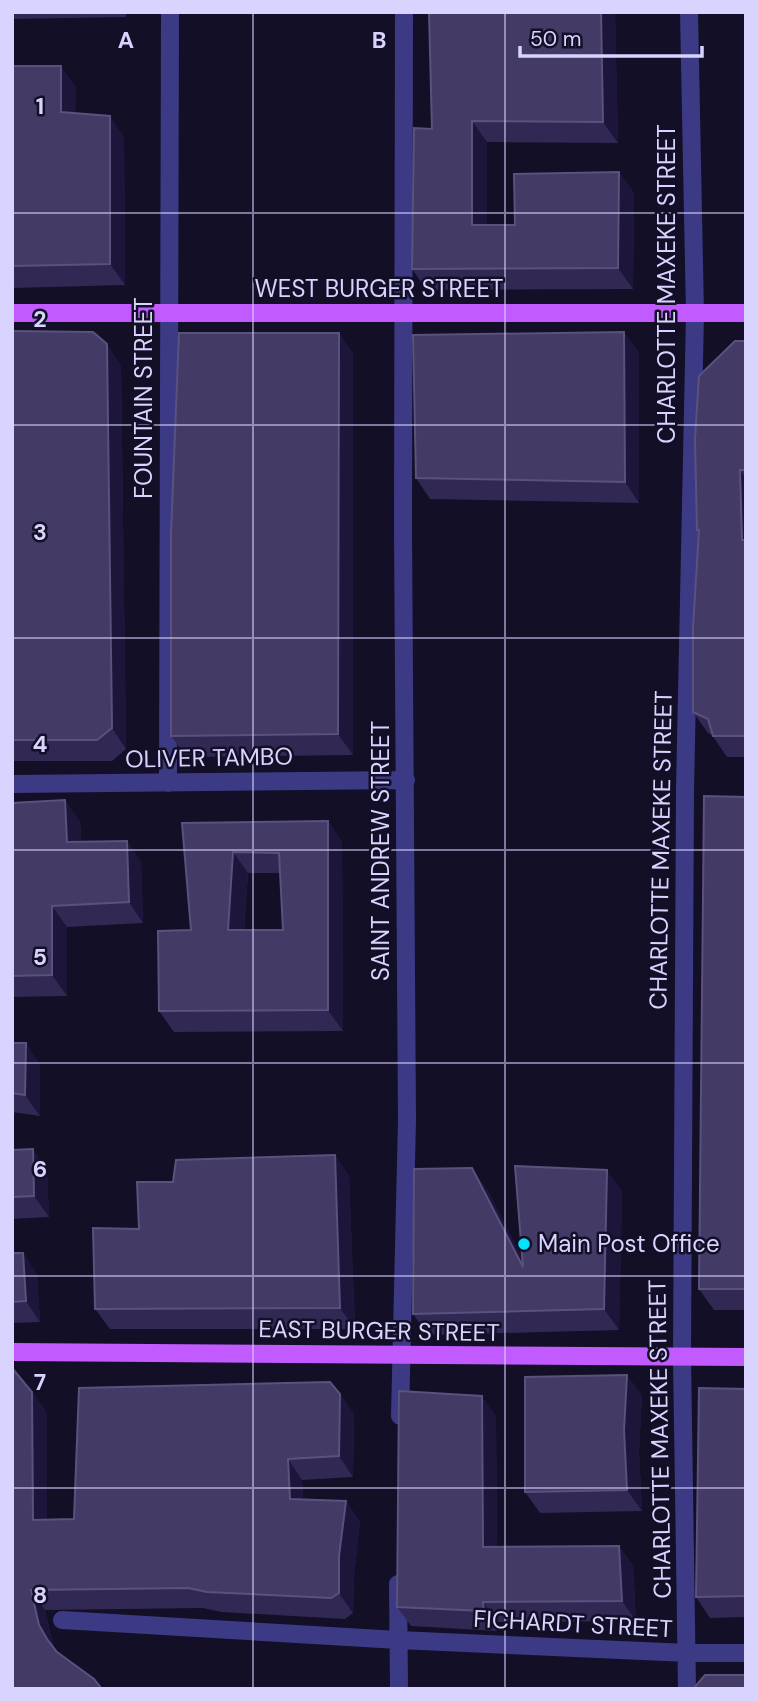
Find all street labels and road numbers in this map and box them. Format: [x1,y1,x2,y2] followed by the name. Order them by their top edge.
[651,124,682,444] street label: CHARLOTTE MAXEKE STREET
[255,273,503,304] street label: WEST BURGER STREET
[128,297,159,499] street label: FOUNTAIN STREET
[642,690,679,1010] street label: CHARLOTTE MAXEKE STREET
[365,721,396,981] street label: SAINT ANDREW STREET
[125,741,293,774] street label: OLIVER TAMBO
[641,1279,678,1599] street label: CHARLOTTE MAXEKE STREET
[258,1313,500,1348] street label: EAST BURGER STREET
[473,1603,673,1644] street label: FICHARDT STREET

